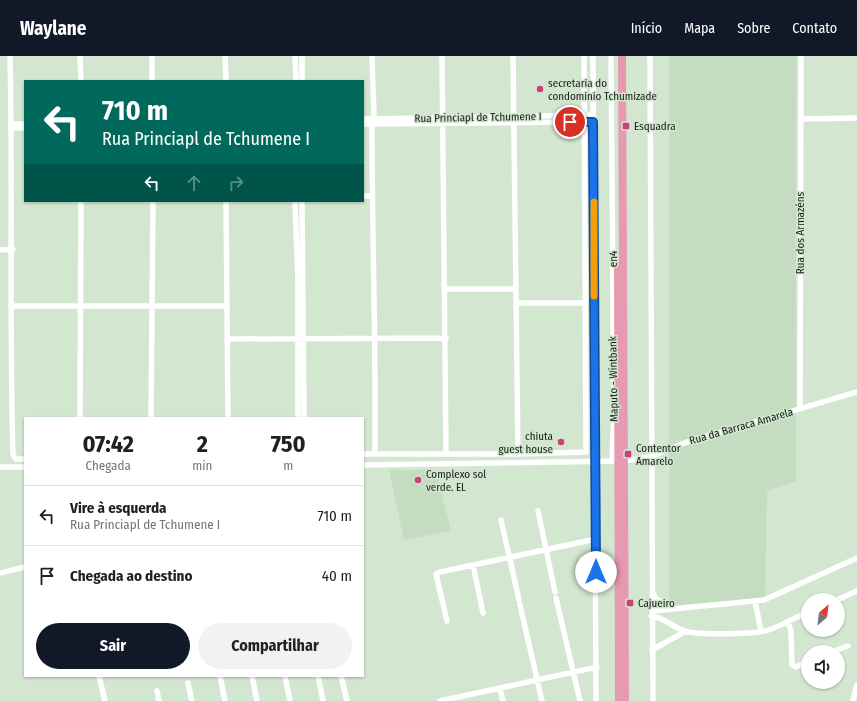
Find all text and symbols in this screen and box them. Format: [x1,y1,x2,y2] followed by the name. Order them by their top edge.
[20,17,86,40] text: Waylane
[631,20,662,37] text: Início
[684,20,715,37] text: Mapa
[737,20,770,37] text: Sobre
[792,20,837,37] text: Contato
[548,77,657,103] place label: secretaria do condominio Tchumizade
[535,84,545,94] marker: secretaria do condominio Tchumizade
[102,94,168,127] text: 710 m
[36,96,88,148] icon: left
[553,105,587,139] pin
[414,110,542,125] street label: Rua Princiapl de Tchumene I
[559,111,581,133] icon: arrive
[634,120,676,133] place label: Esquadra
[621,121,631,131] marker: Esquadra
[102,128,310,150] text: Rua Princiapl de Tchumene I
[141,172,163,194] icon: left
[183,172,205,194] icon: ahead
[225,172,247,194] icon: right
[794,192,807,274] street label: Rua dos Armazéns
[607,250,620,267] street label: en4
[606,335,621,422] street label: Maputo - Wintbank
[688,405,794,447] street label: Rua da Barraca Amarela
[82,430,134,458] text: 07:42
[197,430,208,458] text: 2
[271,430,306,458] text: 750
[498,430,553,456] place label: chiuta guest house
[556,437,566,447] marker: chiuta guest house
[636,442,681,468] place label: Contentor Amarelo
[623,449,633,459] marker: Contentor Amarelo
[85,458,131,473] text: Chegada
[192,458,212,473] text: min
[283,458,293,473] text: m
[426,468,486,494] place label: Complexo sol verde. EL
[413,475,423,485] marker: Complexo sol verde. EL
[70,499,167,517] text: Vire à esquerda
[36,505,58,527] icon: left
[317,507,352,525] text: 710 m
[70,517,220,532] text: Rua Princiapl de Tchumene I
[575,551,617,593] position arrow
[36,565,58,587] icon: arrive
[70,567,192,585] text: Chegada ao destino
[322,567,352,585] text: 40 m
[801,593,845,637] north arrow
[801,593,845,689] map controls
[638,597,675,610] place label: Cajueiro
[625,598,635,608] marker: Cajueiro
[36,623,190,669] button: Sair
[198,623,352,669] button: Compartilhar
[801,645,845,689] button: sound

